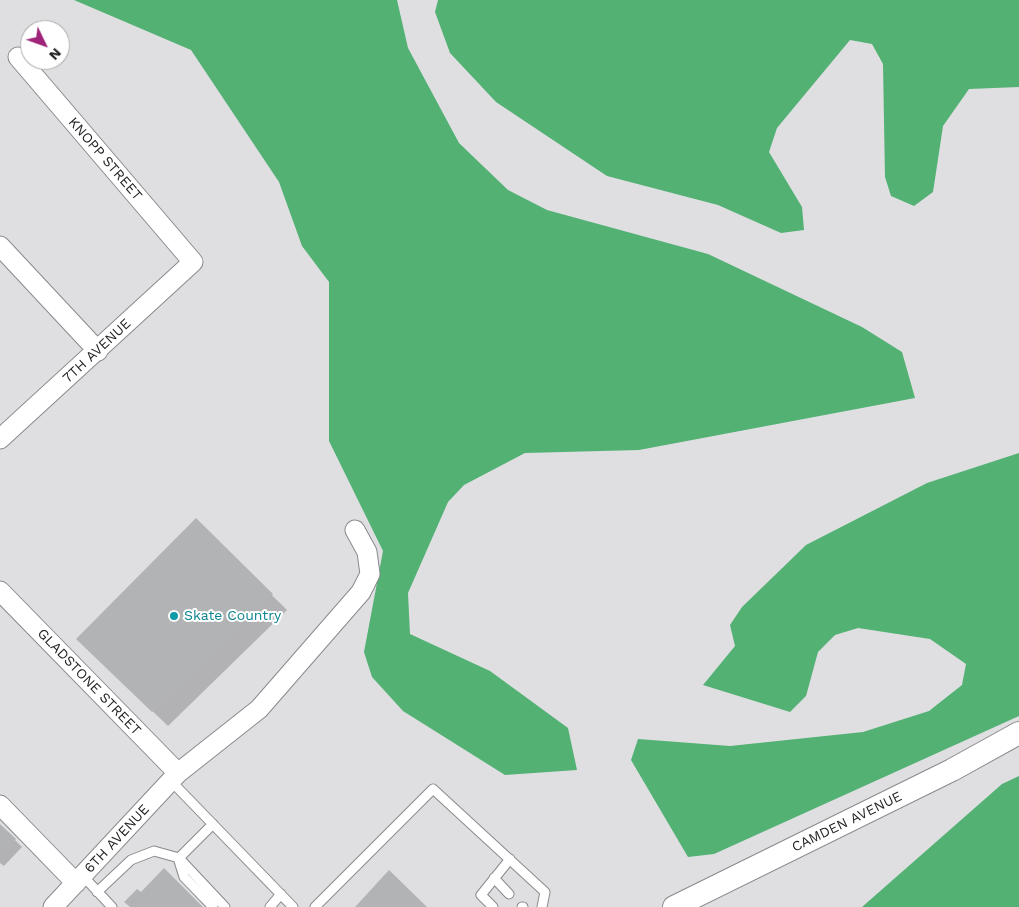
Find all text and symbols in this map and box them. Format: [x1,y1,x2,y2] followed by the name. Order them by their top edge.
[20,20,70,70] north arrow
[46,45,65,64] text: N
[64,114,146,204] street label: KNOPP STREET
[59,315,135,387] street label: 7TH AVENUE
[184,608,281,624] place label: Skate Country
[168,610,180,622] marker: Skate Country
[34,625,144,739] street label: GLADSTONE STREET
[789,788,905,856] street label: CAMDEN AVENUE
[81,801,153,877] street label: 6TH AVENUE

